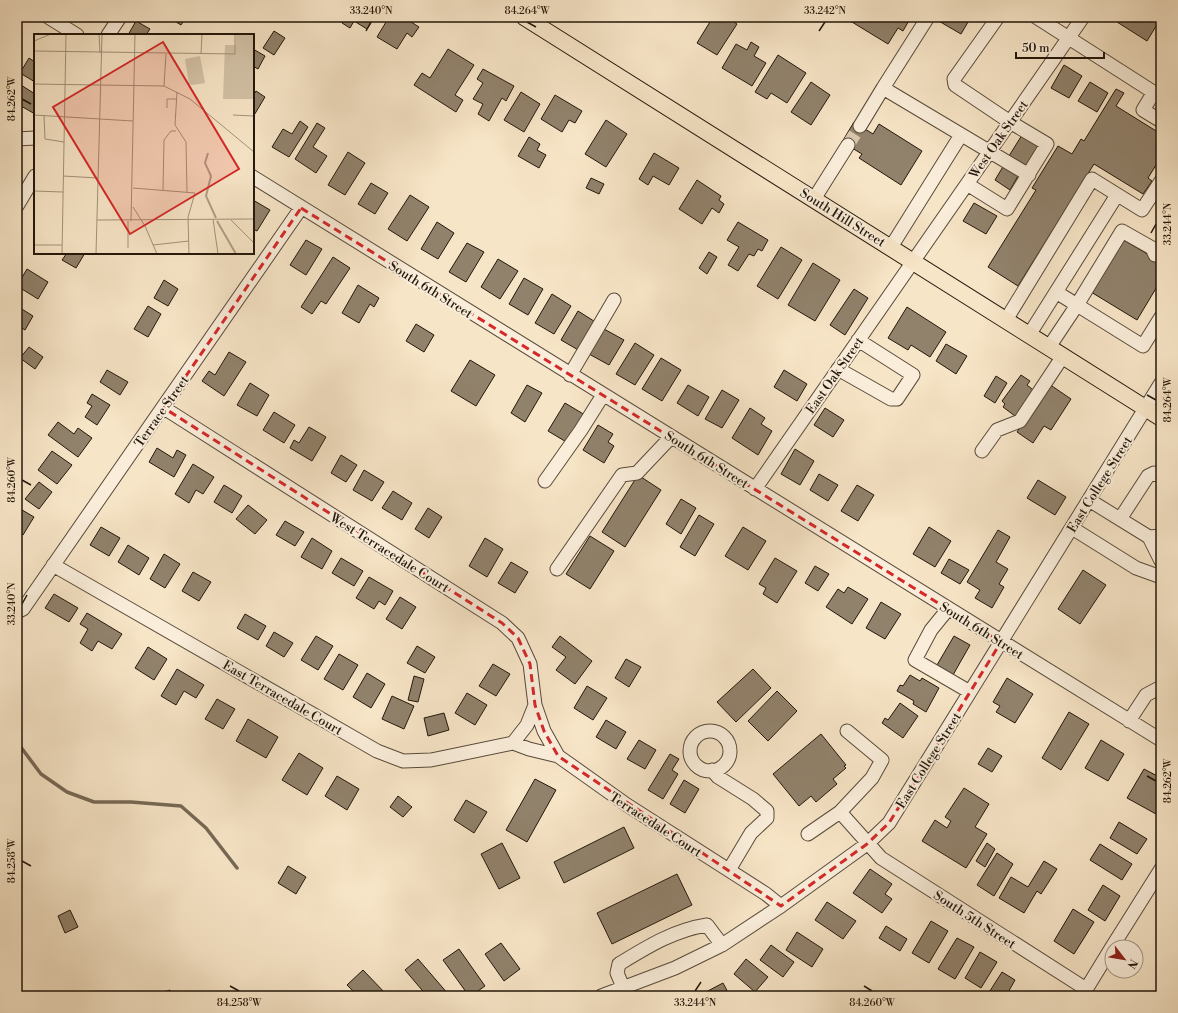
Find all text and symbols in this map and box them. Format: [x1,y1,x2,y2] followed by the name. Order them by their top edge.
[350,5,393,17] text: 33.240°N
[504,5,550,17] text: 84.264°W
[804,5,846,17] text: 33.242°N
[34,34,254,254] inset map
[1016,34,1104,60] scale bar
[1022,41,1050,56] text: 50 m
[6,76,18,121] text: 84.262°W
[965,97,1032,183] street label: West Oak Street
[797,185,888,251] street label: South Hill Street
[1162,202,1174,245] text: 33.244°N
[386,258,476,322] street label: South 6th Street
[802,334,867,417] street label: East Oak Street
[131,372,193,450] street label: Terrace Street
[1162,377,1174,423] text: 84.264°W
[662,428,752,492] street label: South 6th Street
[1064,433,1136,536] street label: East College Street
[6,456,18,503] text: 84.260°W
[326,509,452,596] street label: West Terracedale Court
[6,582,18,625] text: 33.240°N
[937,599,1027,663] street label: South 6th Street
[220,657,346,739] street label: East Terracedale Court
[893,709,965,812] street label: East College Street
[1162,758,1174,803] text: 84.262°W
[606,789,705,861] street label: Terracedale Court
[6,838,18,883] text: 84.258°W
[930,887,1019,953] street label: South 5th Street
[1104,939,1144,979] north arrow
[1123,956,1140,971] text: N
[217,997,262,1009] text: 84.258°W
[674,997,717,1009] text: 33.244°N
[849,997,896,1009] text: 84.260°W

